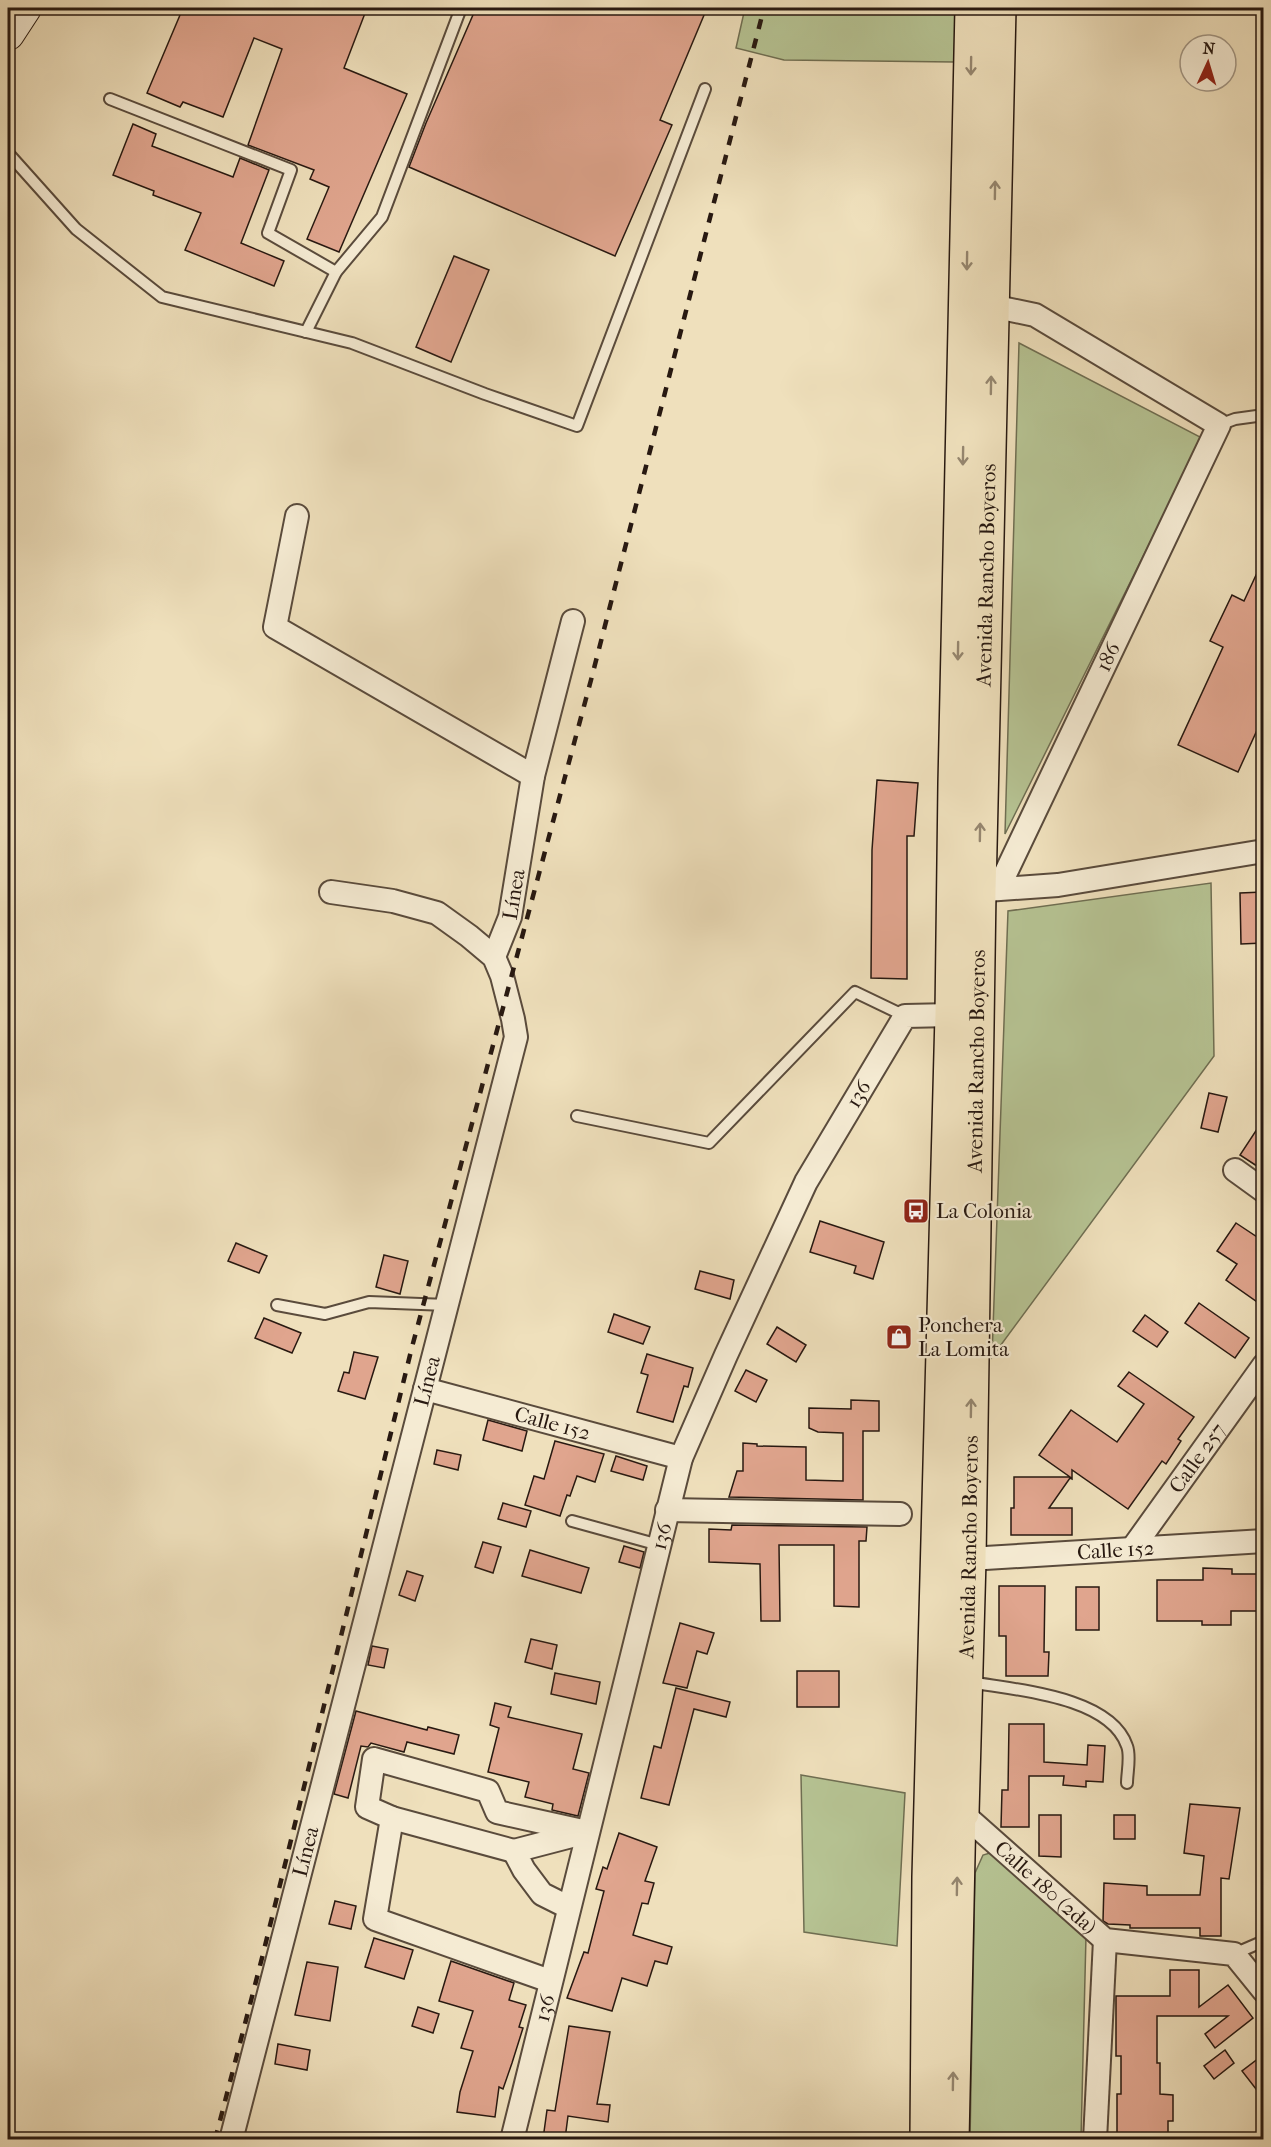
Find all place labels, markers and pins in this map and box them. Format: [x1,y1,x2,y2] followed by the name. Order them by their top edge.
[901,1196,931,1226] bus stop icon: La Colonia
[936,1199,1032,1223] place label: La Colonia
[918,1313,1009,1361] place label: Ponchera La Lomita
[884,1322,914,1352] shop icon: Ponchera La Lomita

